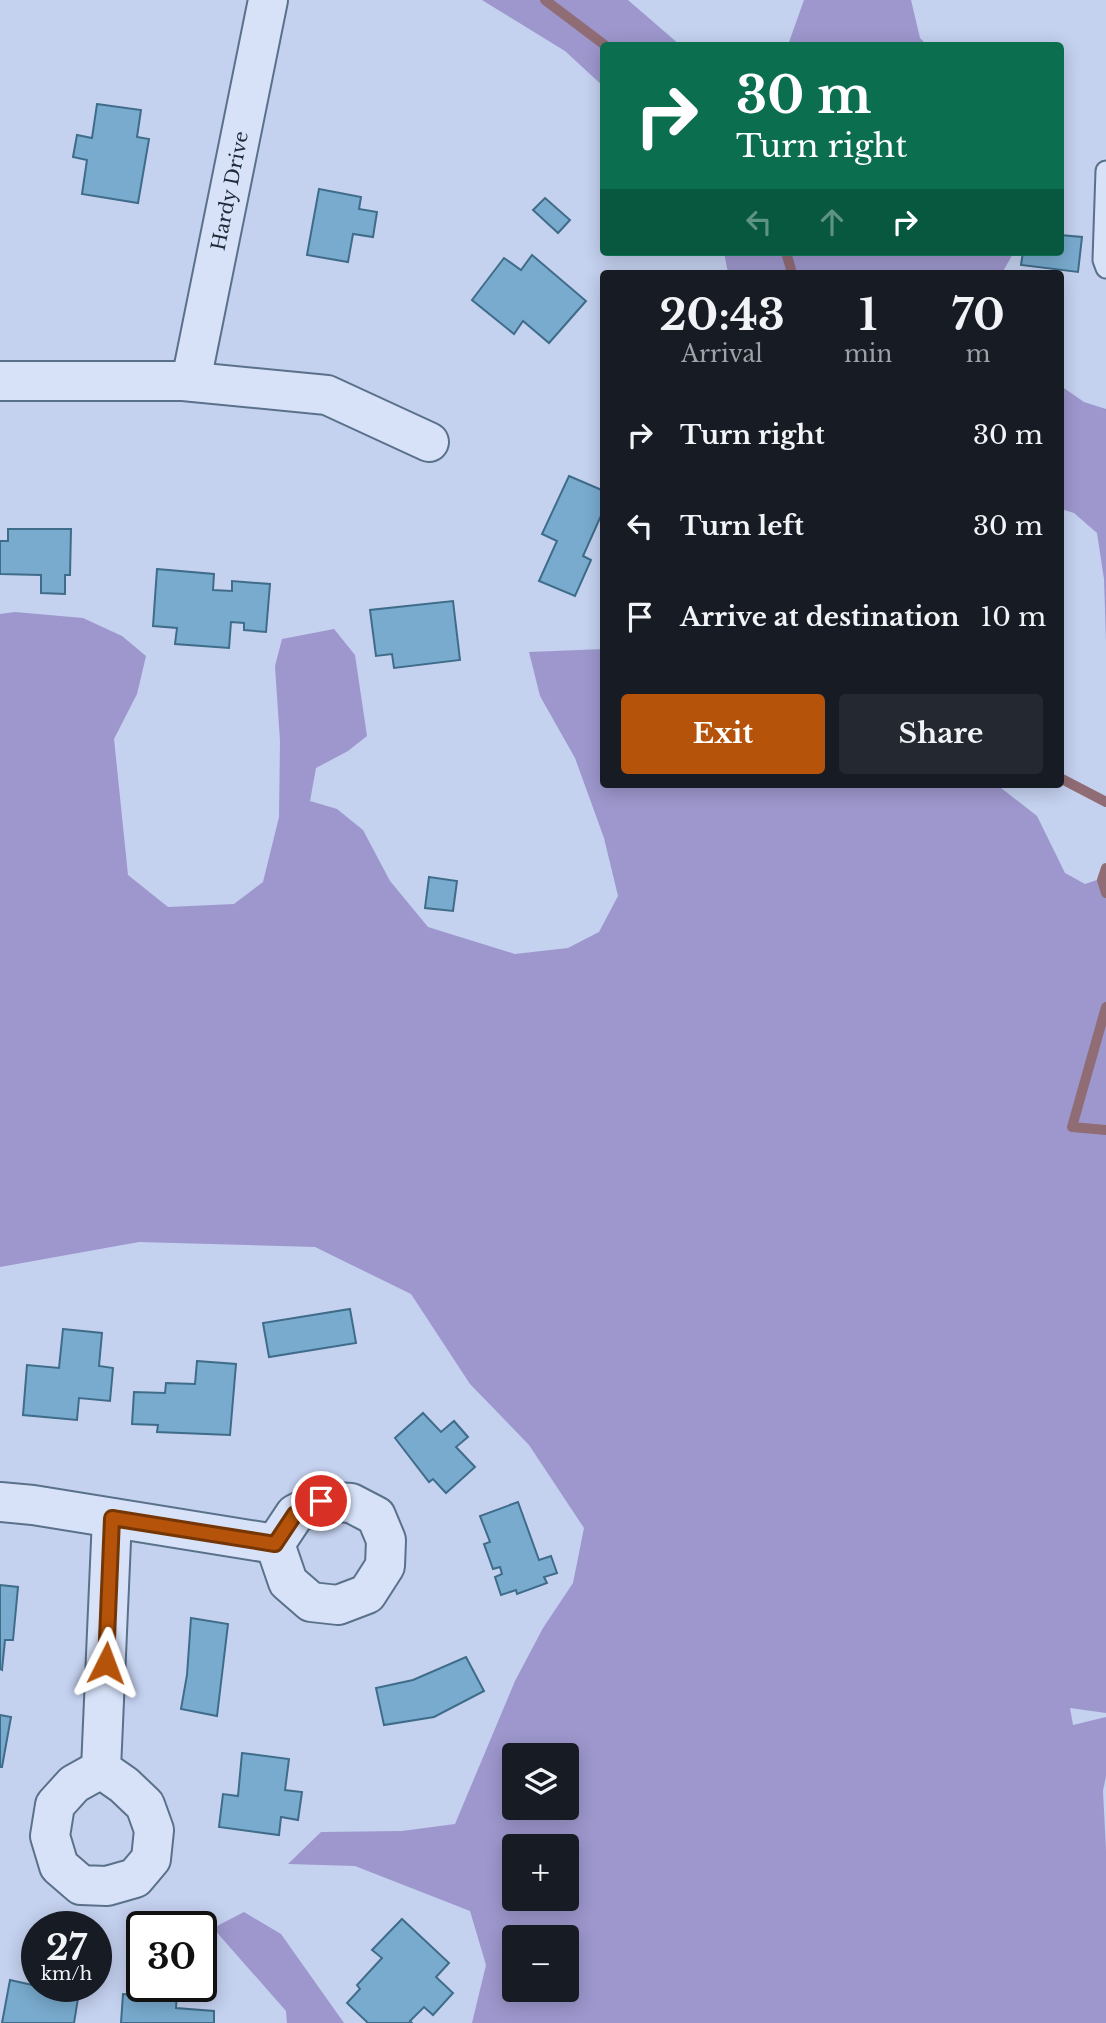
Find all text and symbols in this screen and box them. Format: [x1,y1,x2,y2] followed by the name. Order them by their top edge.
[736,65,871,126] text: 30 m
[621,70,712,161] icon: right
[736,126,907,166] text: Turn right
[207,129,253,253] street label: Hardy Drive
[740,203,778,241] icon: left
[813,203,851,241] icon: ahead
[886,203,924,241] icon: right
[659,289,785,341] text: 20:43
[859,289,877,341] text: 1
[951,289,1005,341] text: 70
[681,340,763,368] text: Arrival
[844,340,892,368] text: min
[966,340,990,368] text: m
[621,416,659,454] icon: right
[680,419,825,451] text: Turn right
[973,419,1043,451] text: 30 m
[621,507,659,545] icon: left
[680,510,804,542] text: Turn left
[973,510,1043,542] text: 30 m
[621,598,659,636] icon: arrive
[680,601,960,633] text: Arrive at destination
[981,601,1046,633] text: 10 m
[621,694,825,774] button: Exit
[839,694,1043,774] button: Share
[291,1471,351,1531] pin
[302,1482,340,1520] icon: arrive
[69,1626,143,1700] position arrow
[502,1743,579,2002] map controls
[502,1743,579,1820] button: layers
[502,1834,579,1911] button: +
[126,1911,217,2002] speed limit sign: 30
[502,1925,579,2002] button: −
[46,1926,87,1969] text: 27
[41,1963,92,1985] text: km/h

